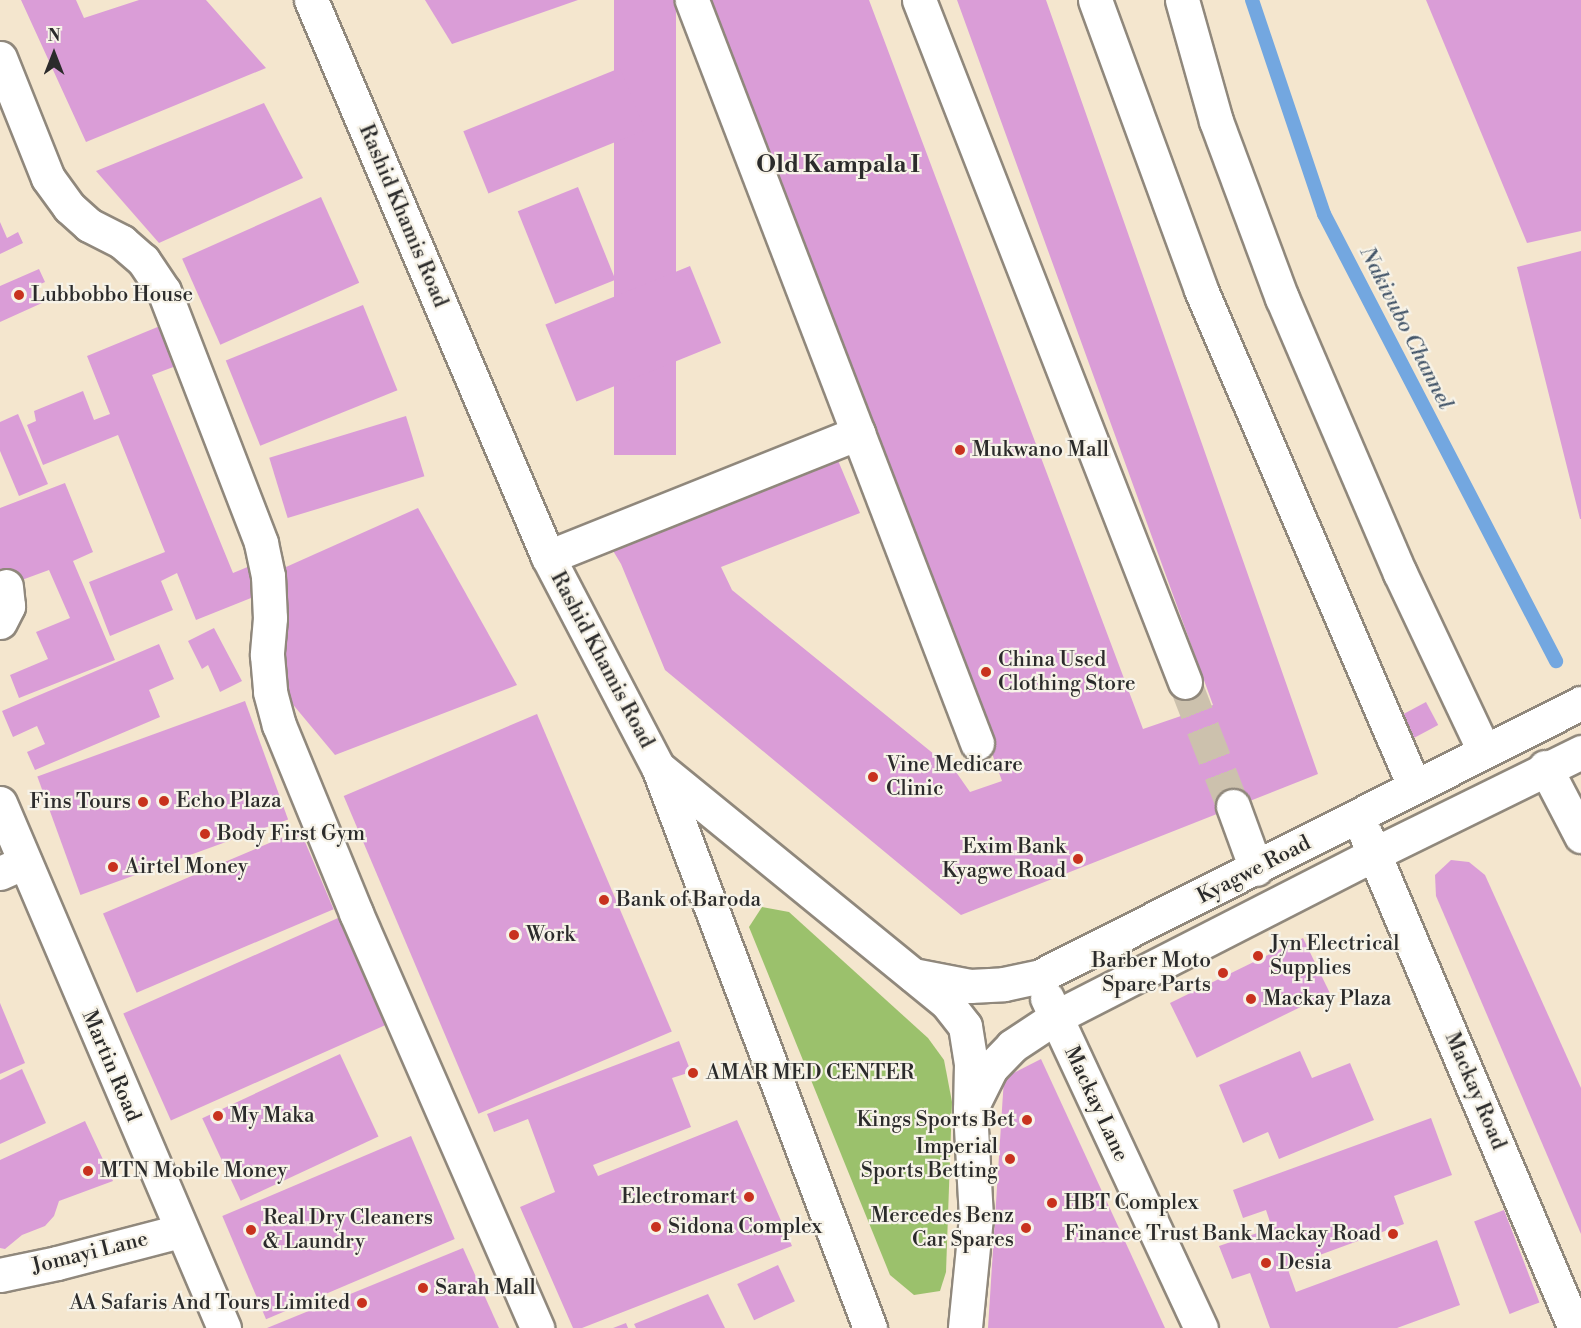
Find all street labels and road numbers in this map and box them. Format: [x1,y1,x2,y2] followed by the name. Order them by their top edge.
[353,121,453,311] street label: Rashid Khamis Road
[545,567,659,753] street label: Rashid Khamis Road
[1193,831,1315,909] street label: Kyagwe Road
[76,1006,146,1126] street label: Martin Road
[1439,1028,1511,1154] street label: Mackay Road
[1058,1042,1134,1166] street label: Mackay Lane
[29,1226,151,1280] street label: Jomayi Lane

